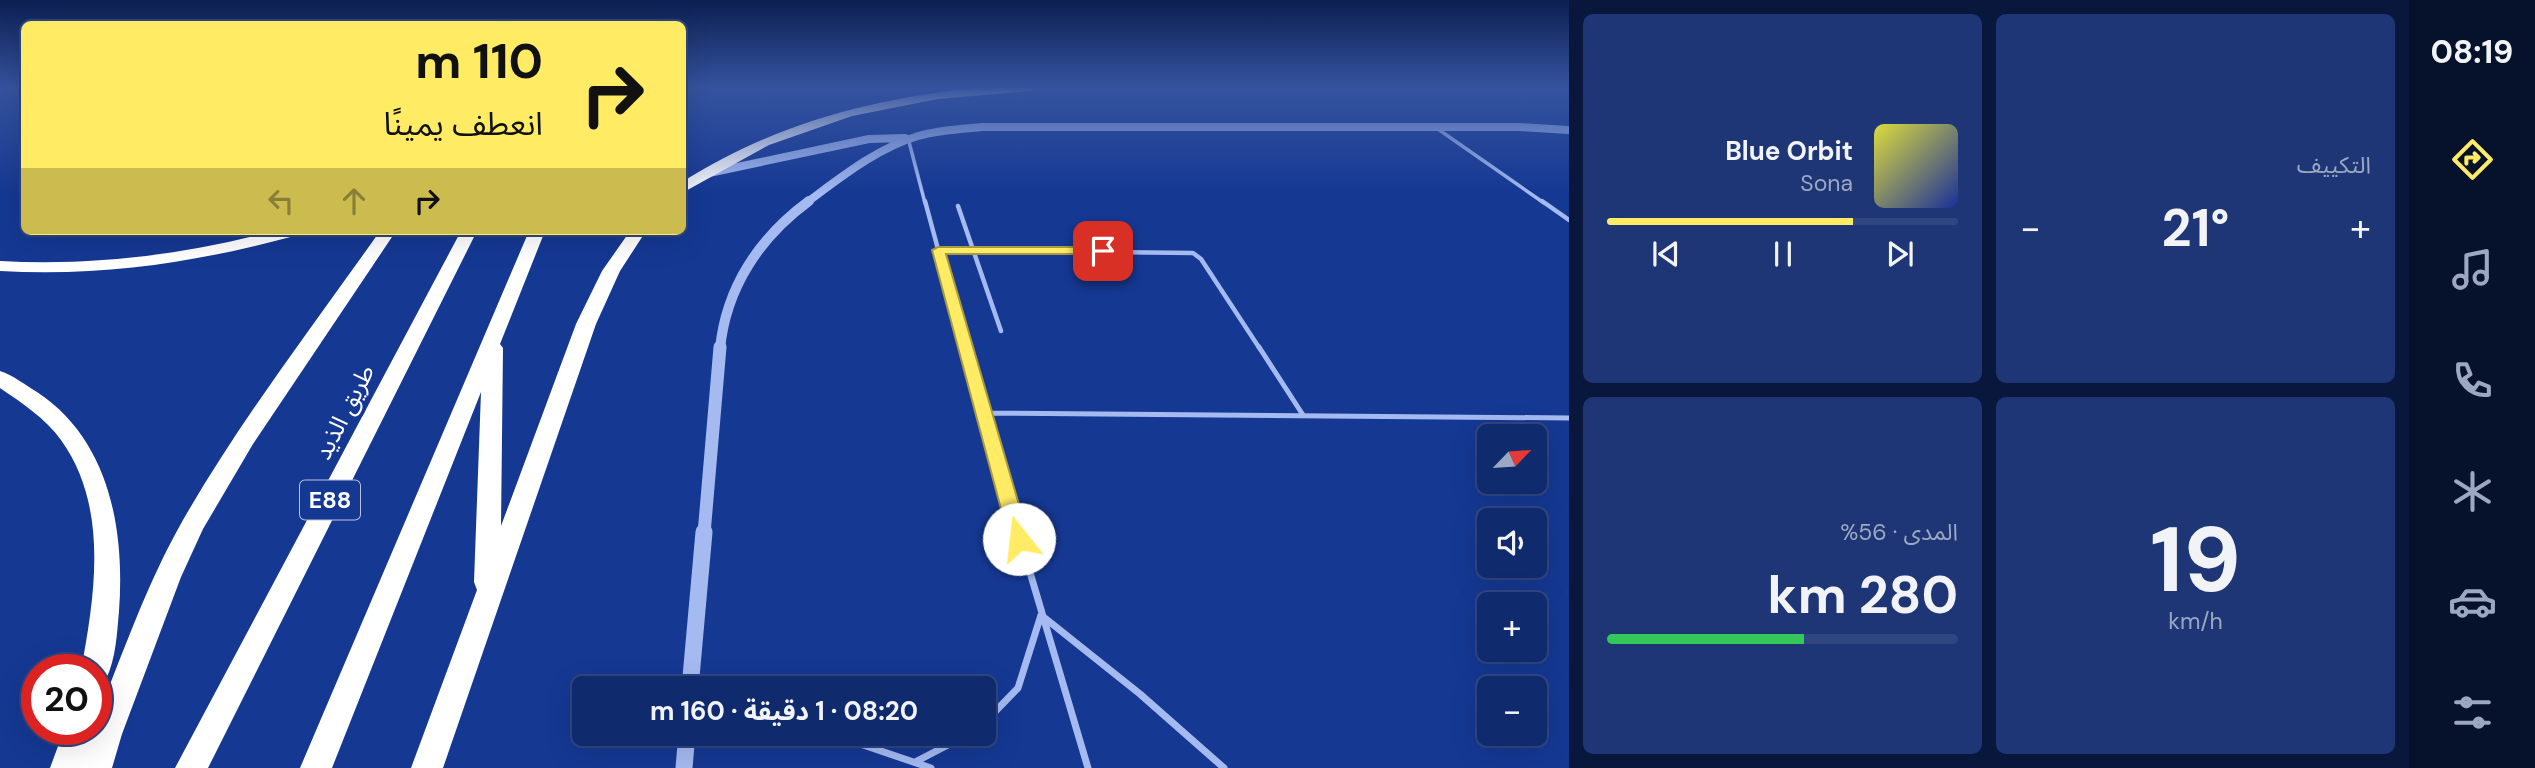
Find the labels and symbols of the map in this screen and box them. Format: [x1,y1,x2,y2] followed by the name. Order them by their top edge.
[1073,221,1133,281] pin
[307,359,381,465] street label: طريق الذيد
[1477,424,1547,494] north arrow
[300,480,360,520] road number: E88
[982,502,1056,576] position arrow
[21,654,112,745] speed limit sign: 20

